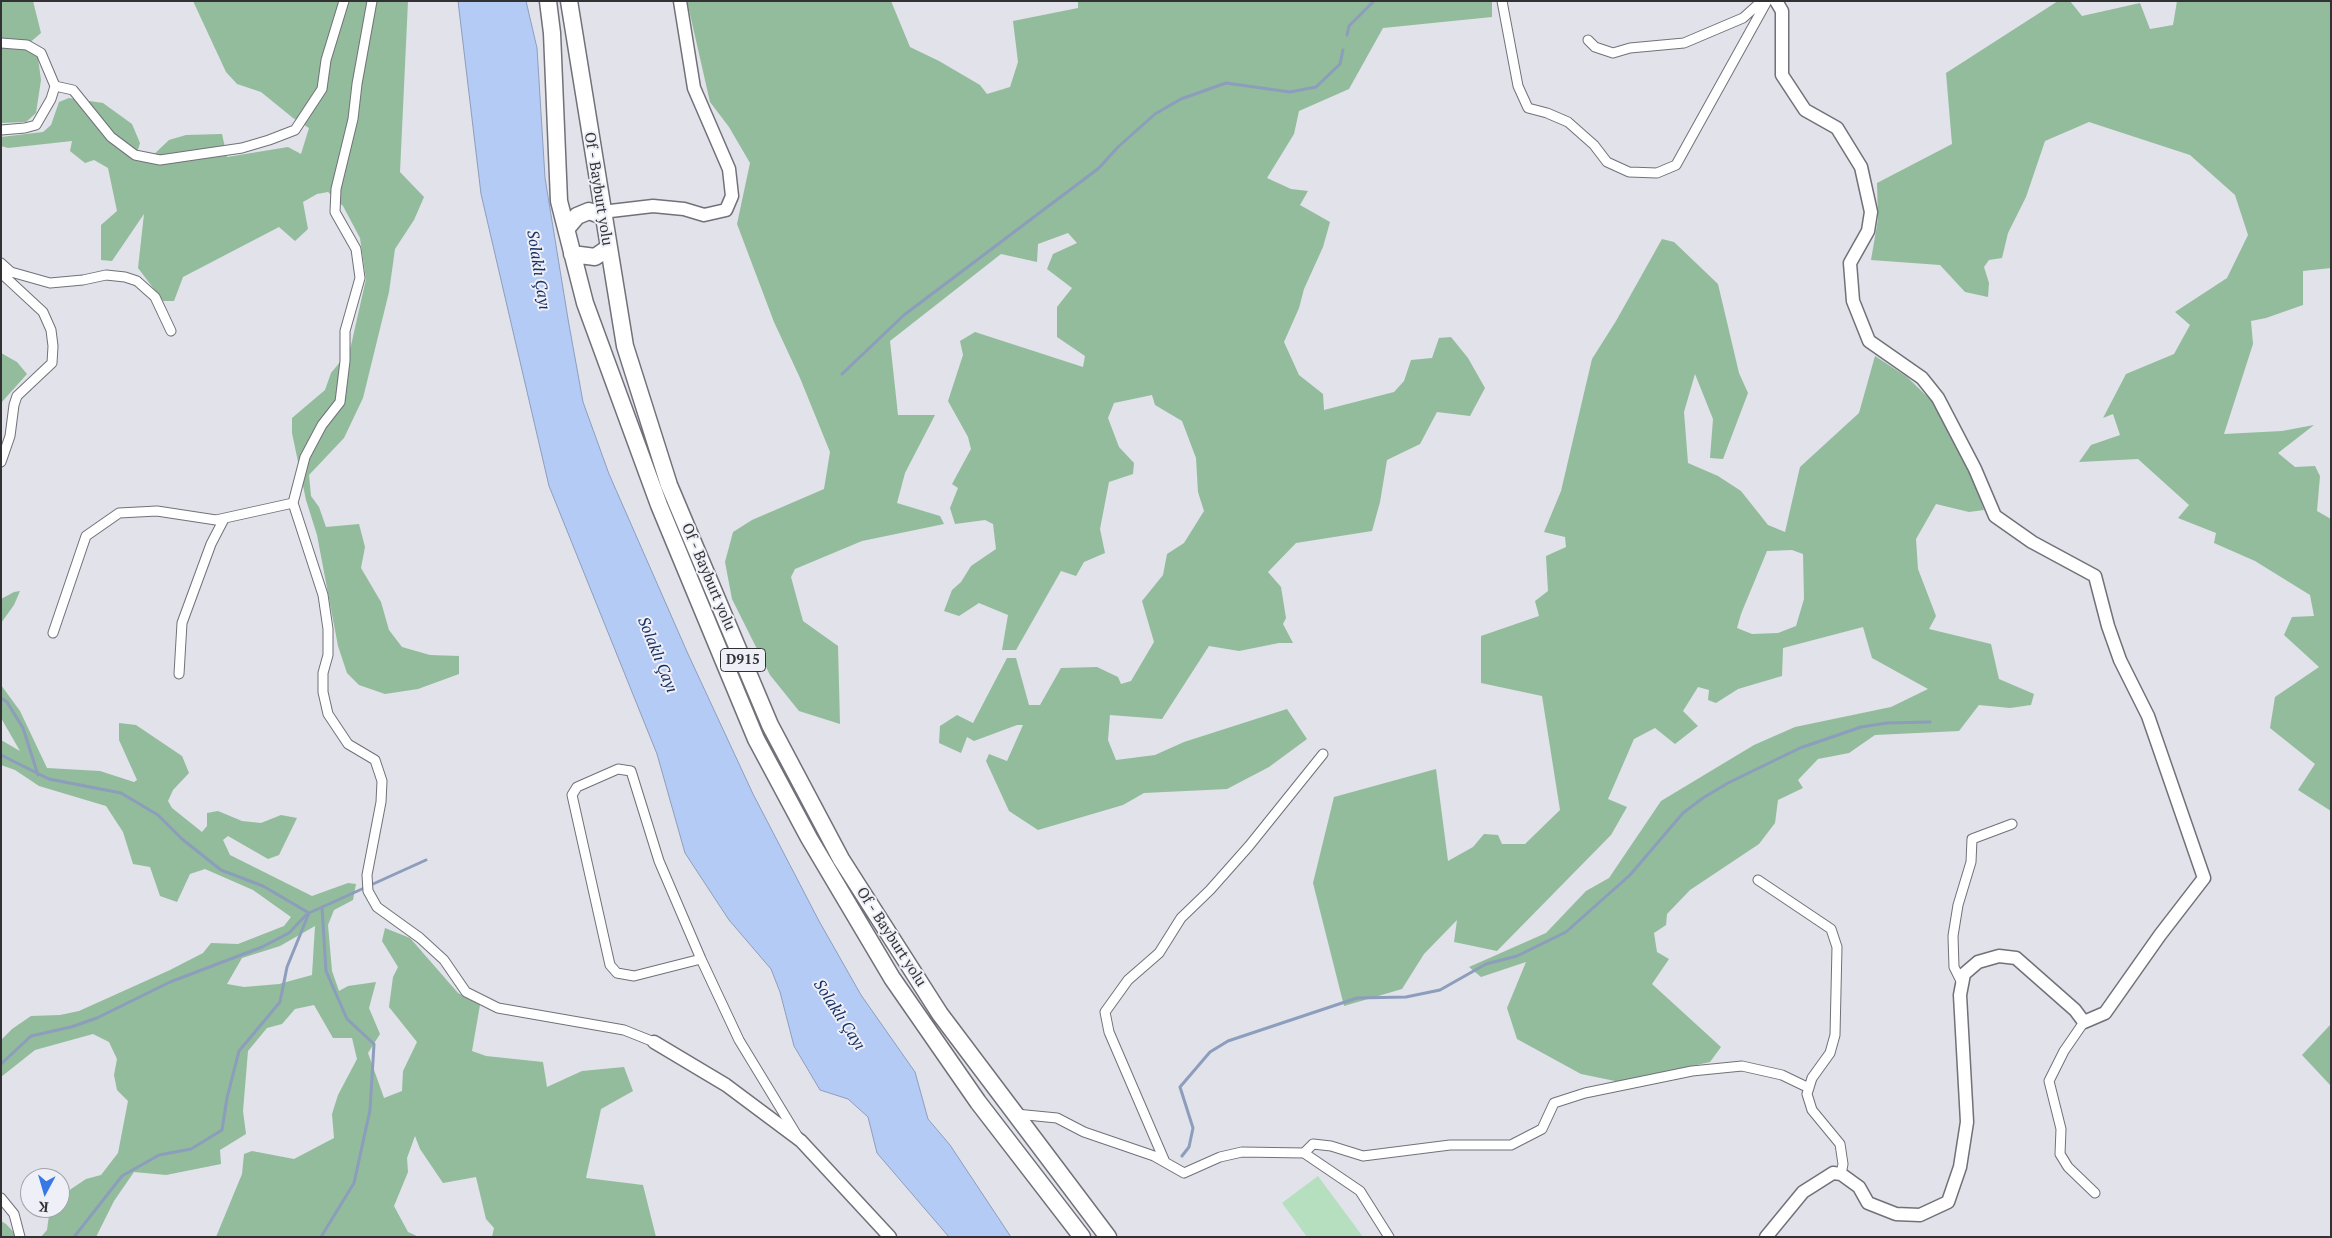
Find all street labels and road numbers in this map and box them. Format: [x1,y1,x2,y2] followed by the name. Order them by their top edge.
[580,131,616,247] street label: Of - Bayburt yolu
[677,521,739,633] street label: Of - Bayburt yolu
[720,648,766,672] road number: D915
[852,884,930,990] street label: Of - Bayburt yolu

